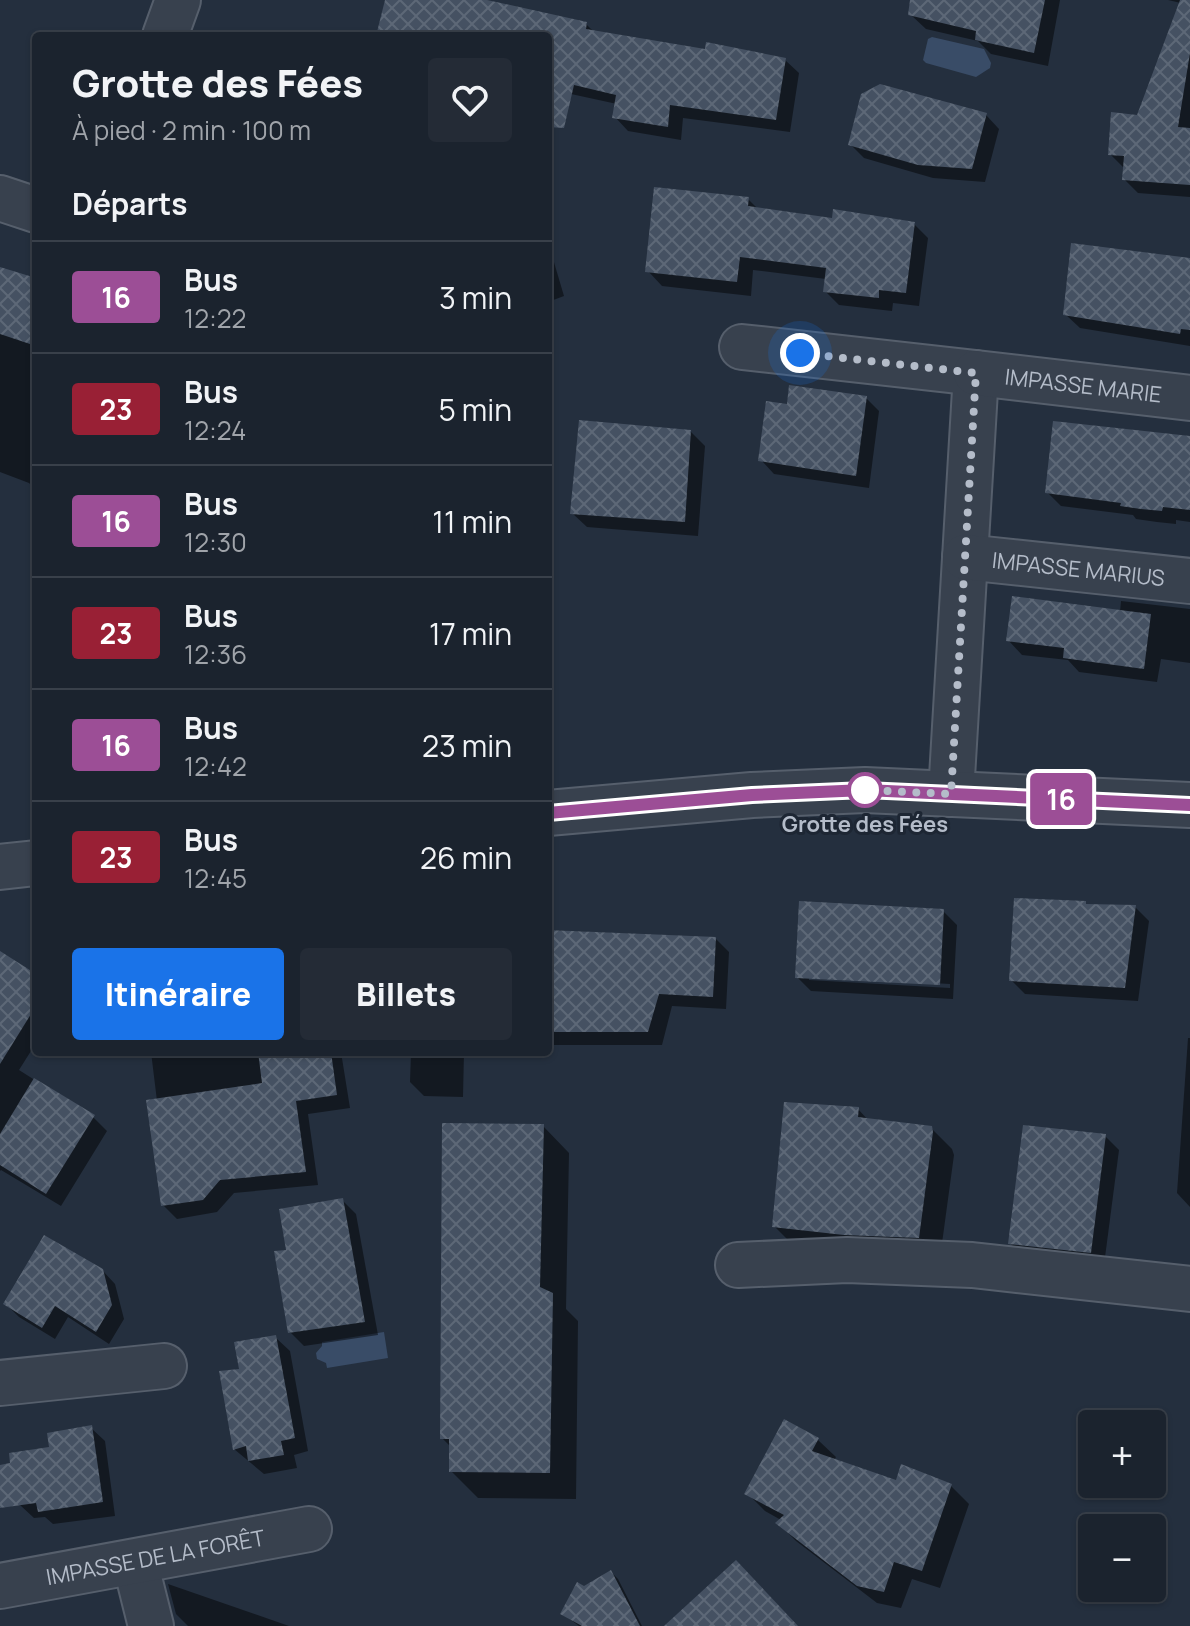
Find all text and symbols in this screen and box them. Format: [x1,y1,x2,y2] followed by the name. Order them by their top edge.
[72,56,363,108] text: Grotte des Fées
[428,58,512,142] button: heart
[72,112,311,148] text: À pied · 2 min · 100 m
[72,183,188,224] text: Départs
[184,259,238,300] text: Bus
[439,277,512,318] text: 3 min
[101,278,131,316] text: 16
[184,300,246,336] text: 12:22
[780,333,820,373] your location
[1003,361,1163,410] street label: IMPASSE MARIE
[184,371,238,412] text: Bus
[438,389,512,430] text: 5 min
[100,390,132,428] text: 23
[184,412,246,448] text: 12:24
[184,483,238,524] text: Bus
[432,501,512,542] text: 11 min
[101,502,131,540] text: 16
[184,524,247,560] text: 12:30
[990,545,1166,593] street label: IMPASSE MARIUS
[184,595,238,636] text: Bus
[429,613,512,654] text: 17 min
[100,614,132,652] text: 23
[184,636,247,672] text: 12:36
[184,707,238,748] text: Bus
[422,725,512,766] text: 23 min
[101,726,131,764] text: 16
[184,748,247,784] text: 12:42
[848,773,882,807] marker: Grotte des Fées
[1025,773,1097,825] line badge: 16
[1046,780,1076,818] text: 16
[782,809,948,839] place label: Grotte des Fées
[184,819,238,860] text: Bus
[420,837,512,878] text: 26 min
[100,838,132,876] text: 23
[184,860,247,896] text: 12:45
[72,948,284,1040] button: Itinéraire
[300,948,512,1040] button: Billets
[1078,1410,1166,1602] map controls
[1078,1410,1166,1498] button: +
[1078,1514,1166,1602] button: −
[44,1522,267,1592] street label: IMPASSE DE LA FORÊT

